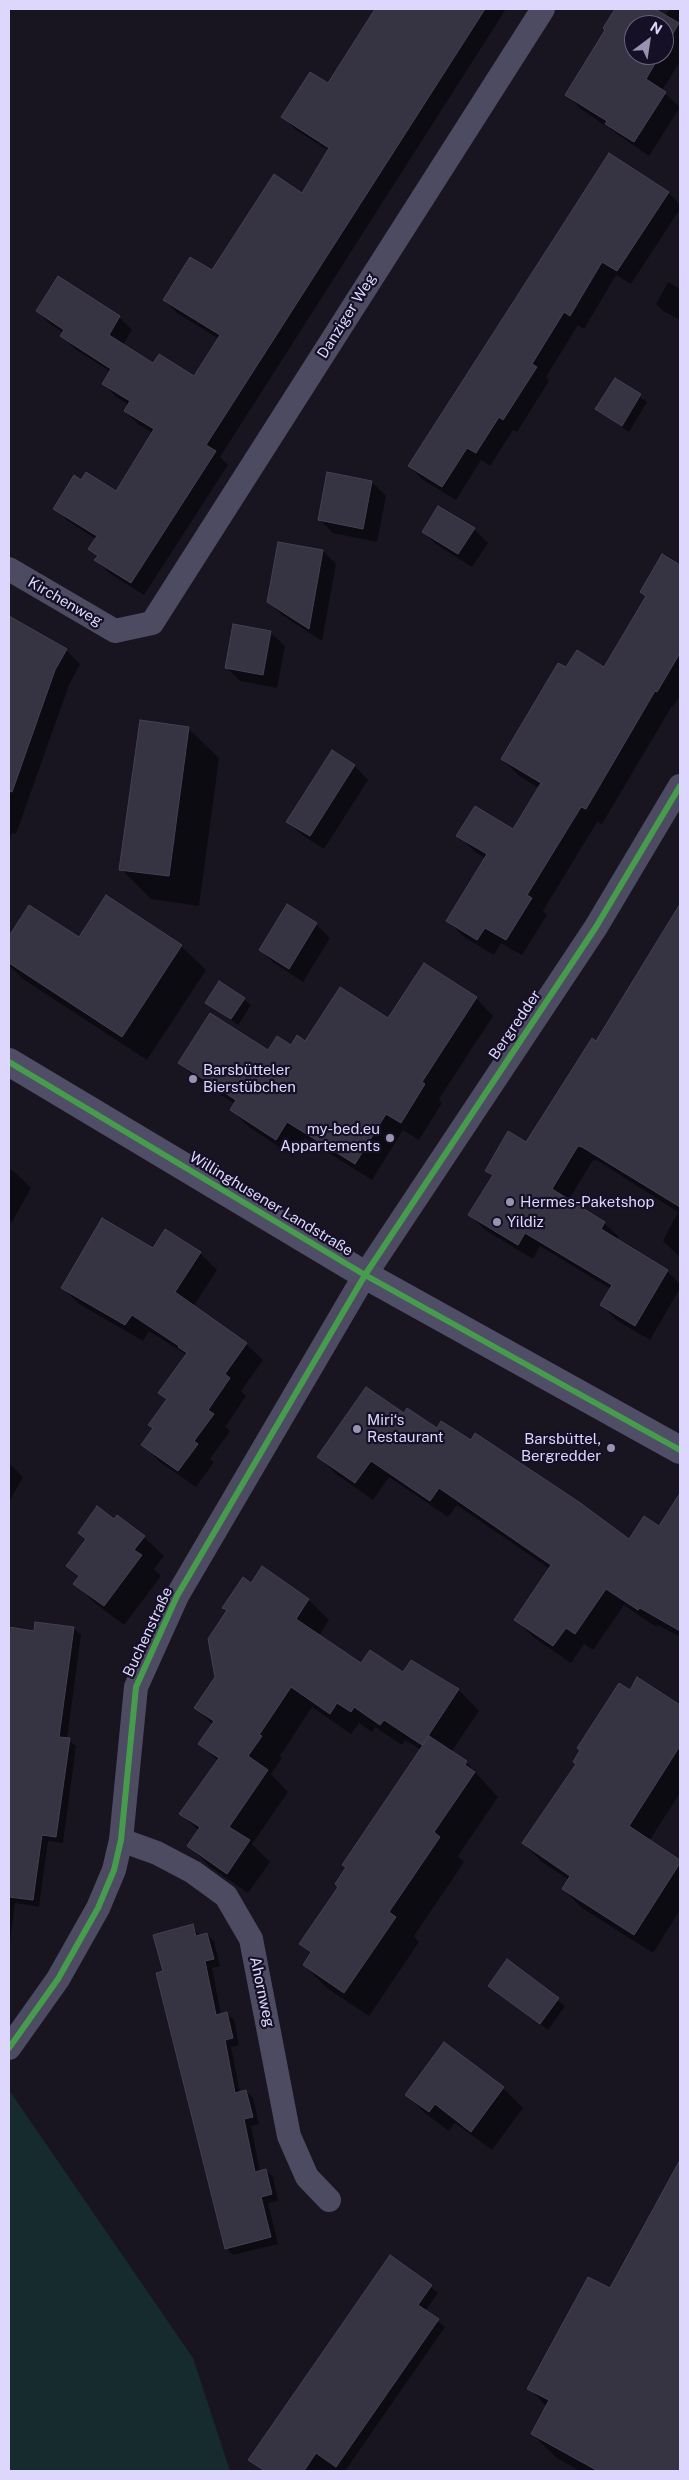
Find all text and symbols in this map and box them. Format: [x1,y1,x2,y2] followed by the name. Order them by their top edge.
[624,15,674,65] north arrow
[647,18,665,38] text: N
[314,270,380,362] street label: Danziger Weg
[25,574,105,630] street label: Kirchenweg
[485,987,545,1063] street label: Bergredder
[203,1061,296,1096] place label: Barsbütteler Bierstübchen
[187,1073,199,1085] marker: Barsbütteler Bierstübchen
[280,1120,380,1155] place label: my-bed.eu Appartements
[384,1132,396,1144] marker: my-bed.eu Appartements
[186,1148,356,1260] street label: Willinghusener Landstraße
[520,1193,654,1211] place label: Hermes-Paketshop
[504,1196,516,1208] marker: Hermes-Paketshop
[507,1213,544,1231] place label: Yildiz
[491,1216,503,1228] marker: Yildiz
[367,1411,444,1446] place label: Miri‘s Restaurant
[351,1423,363,1435] marker: Miri‘s Restaurant
[521,1430,601,1465] place label: Barsbüttel, Bergredder
[605,1442,617,1454] marker: Barsbüttel, Bergredder
[119,1584,177,1680] street label: Buchenstraße
[246,1955,278,2029] street label: Ahornweg

